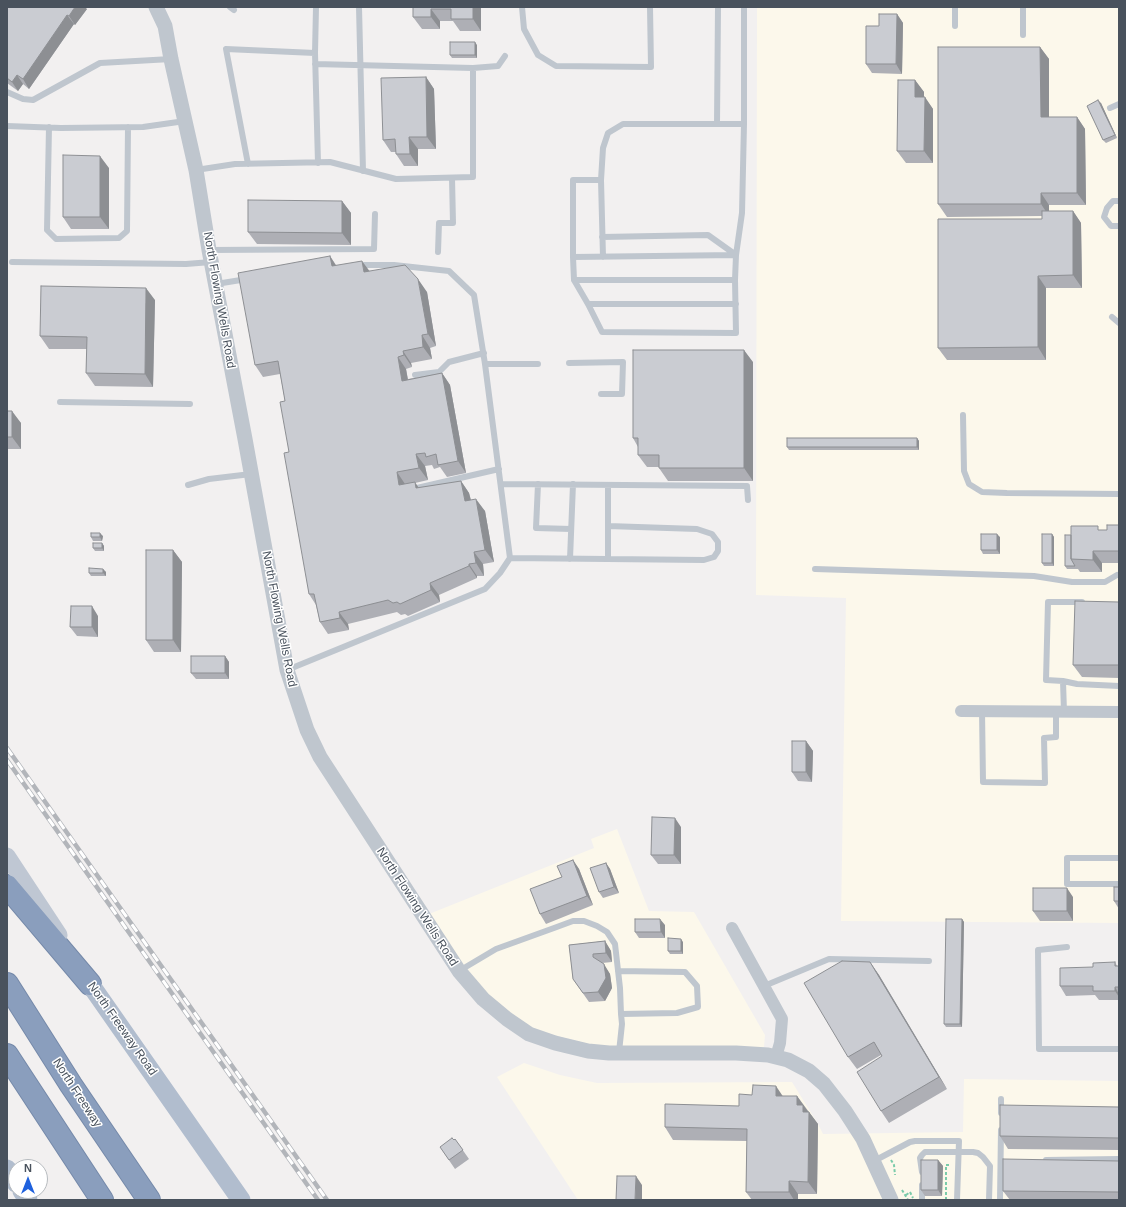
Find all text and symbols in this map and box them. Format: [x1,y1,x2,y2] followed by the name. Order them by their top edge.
[200,231,238,369] street label: North Flowing Wells Road
[259,550,299,688] street label: North Flowing Wells Road
[373,845,461,969] street label: North Flowing Wells Road
[84,980,160,1078] street label: North Freeway Road
[50,1056,104,1130] street label: North Freeway
[8,1159,48,1199] north arrow
[24,1162,32,1174] text: N

